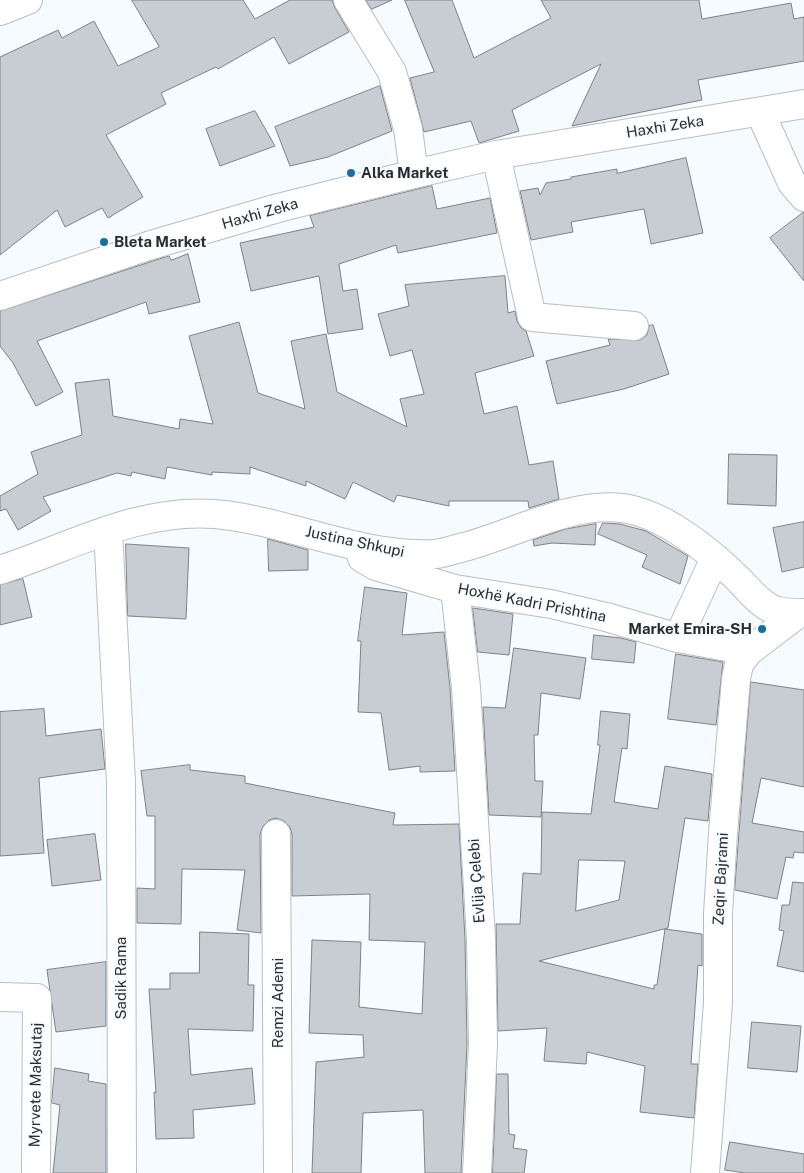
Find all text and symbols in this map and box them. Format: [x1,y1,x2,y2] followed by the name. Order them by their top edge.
[625,112,705,142] street label: Haxhi Zeka
[361,164,448,182] place label: Alka Market
[345,167,357,179] marker: Alka Market
[220,195,300,233] street label: Haxhi Zeka
[114,233,207,251] place label: Bleta Market
[98,236,110,248] marker: Bleta Market
[304,523,406,561] street label: Justina Shkupi
[456,580,608,626] street label: Hoxhë Kadri Prishtina
[628,620,752,638] place label: Market Emira-SH
[756,623,768,635] marker: Market Emira-SH
[710,832,732,926] street label: Zeqir Bajrami
[465,838,489,924] street label: Evlija Çelebi
[112,937,130,1019] street label: Sadik Rama
[269,958,287,1048] street label: Remzi Ademi
[26,1022,46,1148] street label: Myrvete Maksutaj

